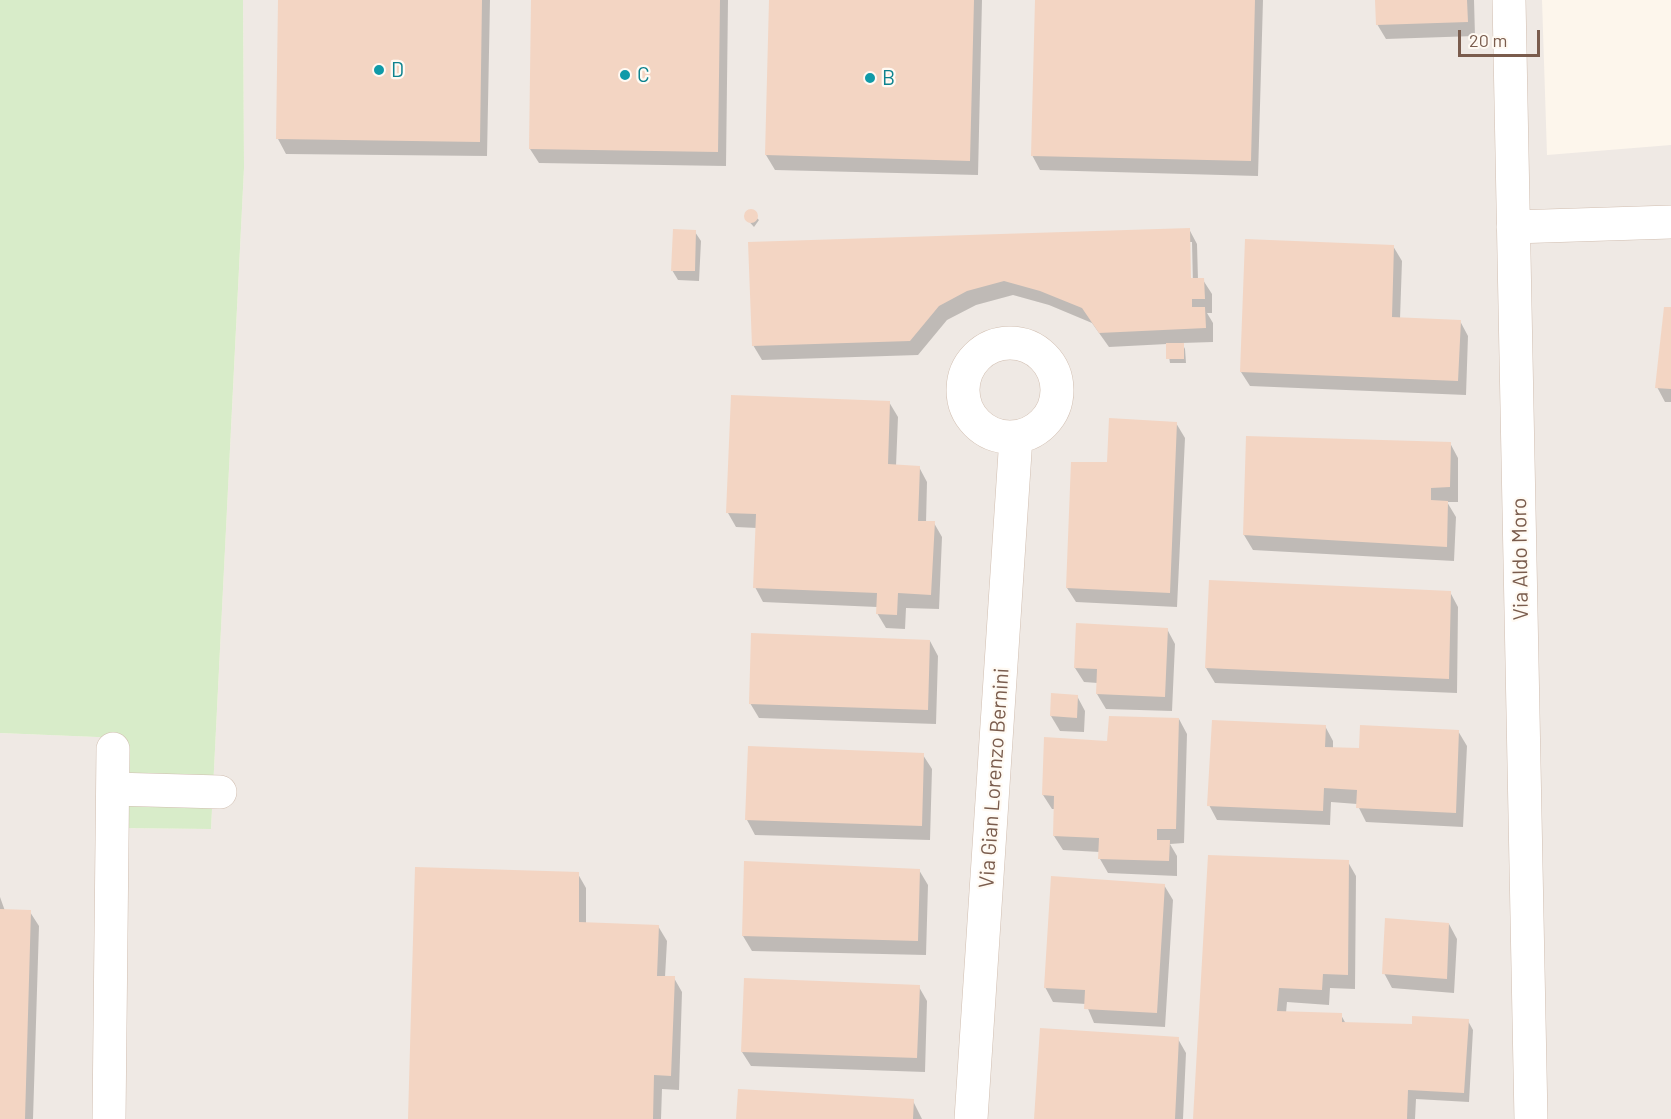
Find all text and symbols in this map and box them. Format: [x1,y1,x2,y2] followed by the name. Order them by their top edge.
[1461,18,1544,56] scale bar
[1469,29,1507,51] text: 20 m
[391,57,404,83] place label: D
[637,62,650,88] place label: C
[372,63,386,77] marker: D
[882,65,895,91] place label: B
[618,68,632,82] marker: C
[863,71,877,85] marker: B
[1506,497,1534,621] street label: Via Aldo Moro
[974,667,1014,889] street label: Via Gian Lorenzo Bernini

